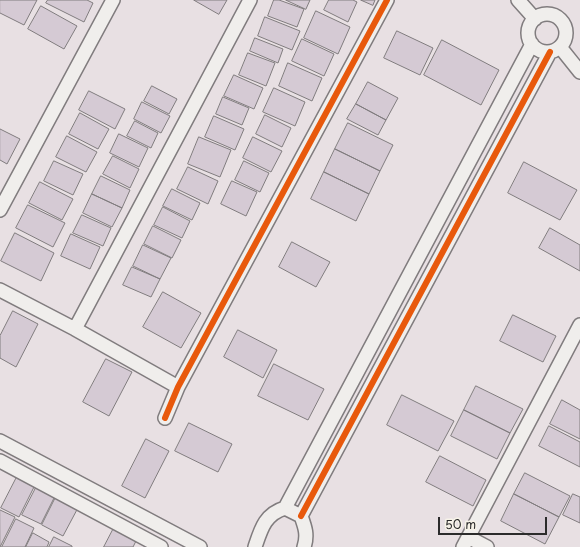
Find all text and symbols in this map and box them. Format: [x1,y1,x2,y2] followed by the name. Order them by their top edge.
[440,509,549,535] scale bar
[445,515,476,533] text: 50 m

